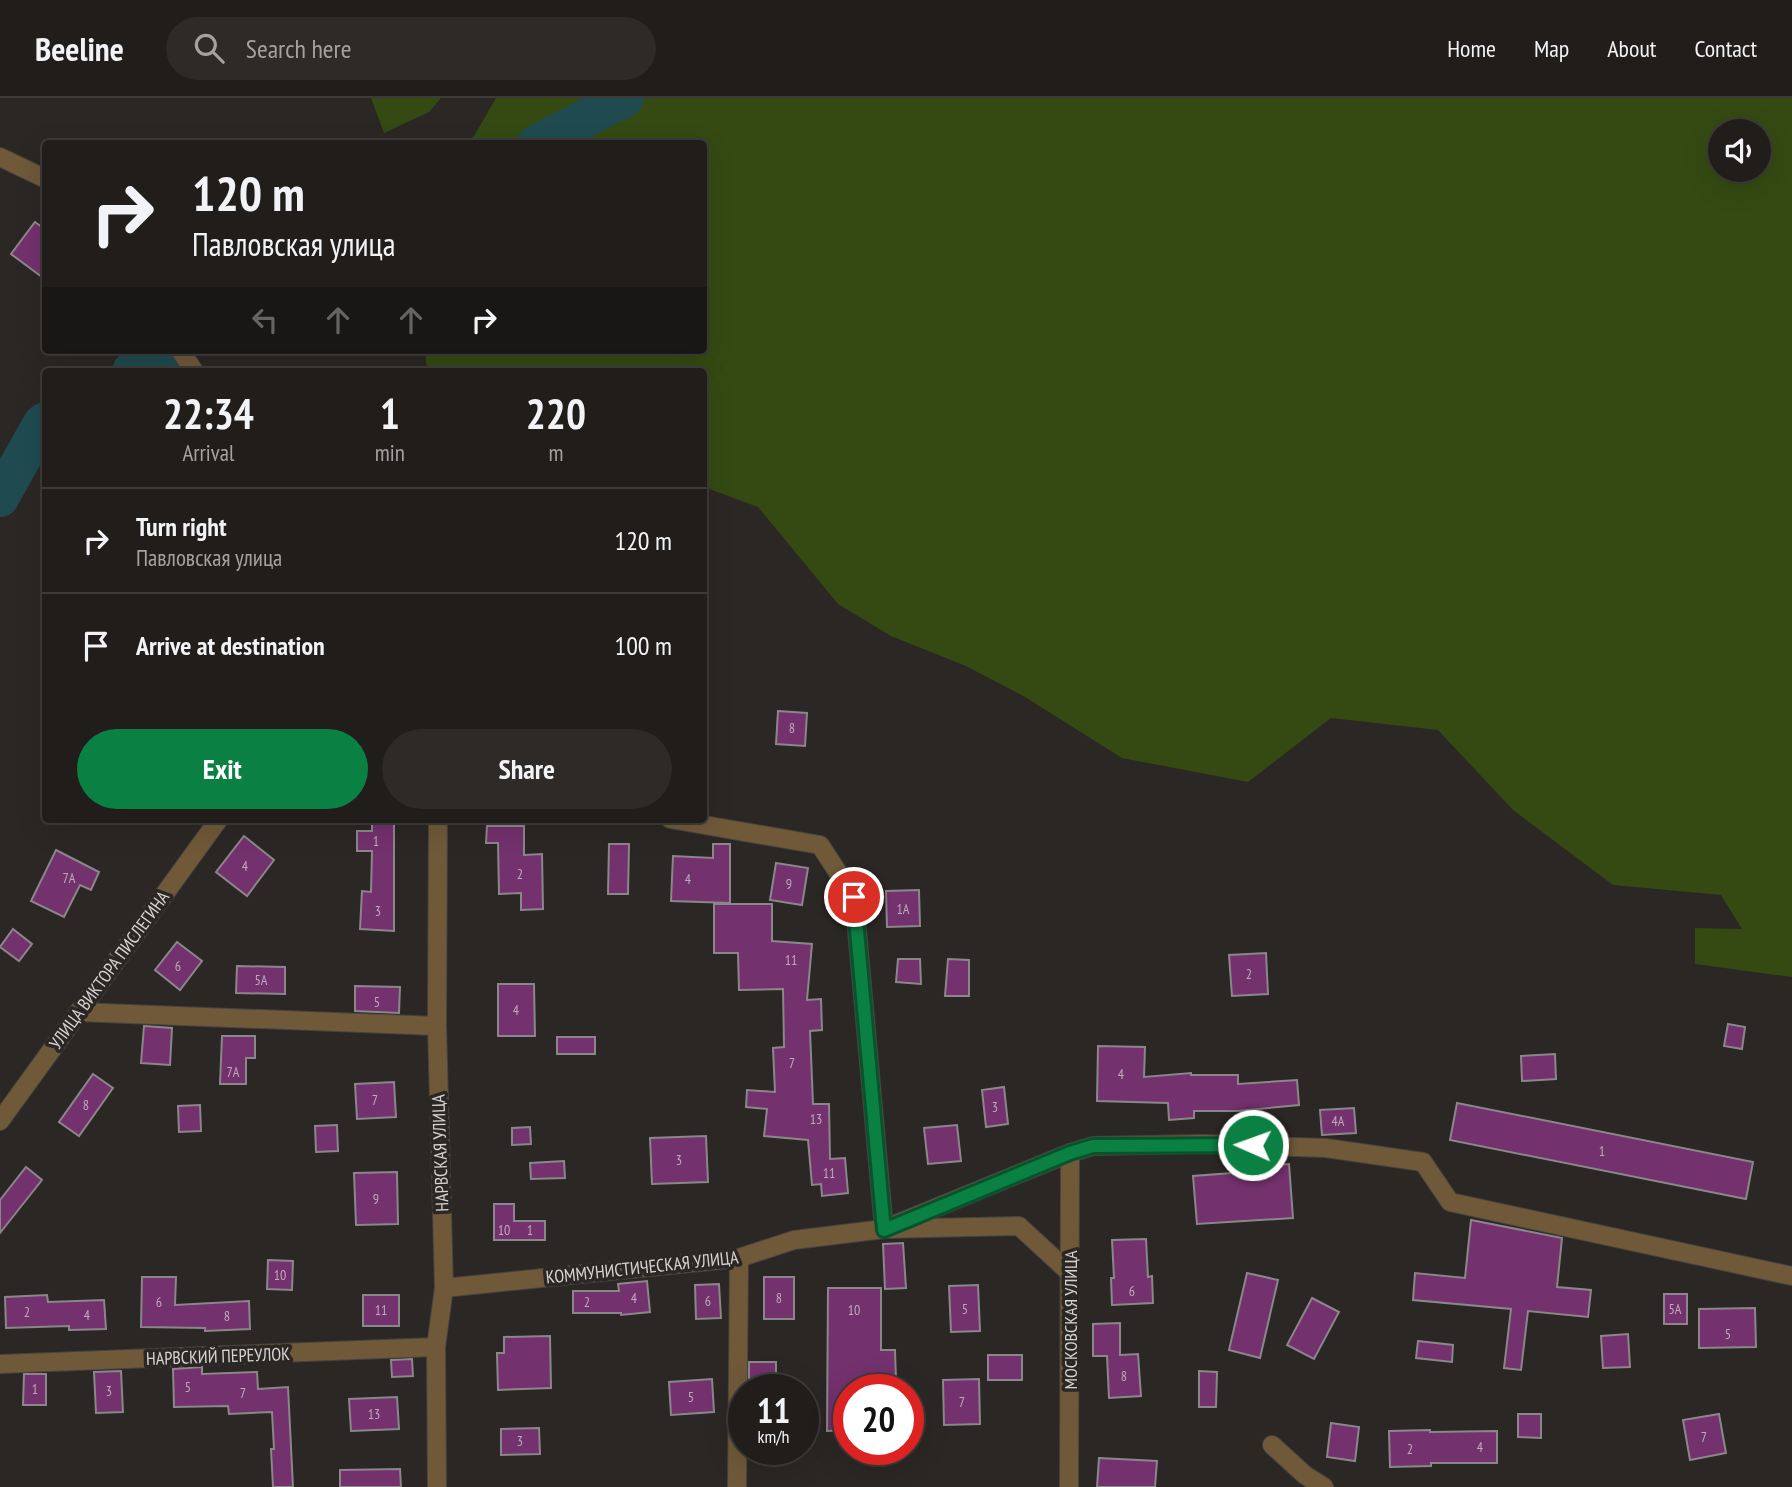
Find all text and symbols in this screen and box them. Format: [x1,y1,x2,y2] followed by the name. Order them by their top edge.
[166,17,656,80] search box
[35,27,124,70] text: Beeline
[190,29,228,67] icon: search
[246,32,351,65] text: Search here
[1447,33,1496,64] text: Home
[1534,33,1569,64] text: Map
[1607,33,1656,64] text: About
[1694,33,1757,64] text: Contact
[1708,119,1771,182] map controls
[1708,119,1771,182] button: sound
[192,161,305,225] text: 120 m
[77,168,168,259] icon: right
[192,223,396,265] text: Павловская улица
[246,301,284,339] icon: left
[319,301,357,339] icon: ahead
[392,301,430,339] icon: ahead
[465,301,503,339] icon: right
[163,386,254,441] text: 22:34
[380,386,400,441] text: 1
[526,386,586,441] text: 220
[182,438,234,467] text: Arrival
[375,438,405,467] text: min
[548,438,563,467] text: m
[136,510,227,543] text: Turn right
[77,522,115,560] icon: right
[614,524,672,557] text: 120 m
[136,543,282,572] text: Павловская улица
[77,627,115,665] icon: arrive
[136,629,325,662] text: Arrive at destination
[614,629,672,662] text: 100 m
[789,719,795,737] house number: 8
[77,729,368,809] button: Exit
[382,729,672,809] button: Share
[373,832,379,850] house number: 1
[242,857,249,875] house number: 4
[517,865,523,883] house number: 2
[824,867,884,927] pin
[63,869,76,887] house number: 7А
[685,870,692,888] house number: 4
[786,875,792,893] house number: 9
[835,878,873,916] icon: arrive
[44,886,174,1054] street label: УЛИЦА ВИКТОРА ПИСЛЕГИНА
[897,900,910,918] house number: 1А
[375,902,381,920] house number: 3
[785,951,797,969] house number: 11
[175,957,181,975] house number: 6
[1246,965,1252,983] house number: 2
[255,971,268,989] house number: 5А
[374,993,380,1011] house number: 5
[513,1001,520,1019] house number: 4
[789,1054,795,1072] house number: 7
[227,1063,240,1081] house number: 7А
[1118,1065,1125,1083] house number: 4
[372,1091,378,1109] house number: 7
[426,1094,454,1212] street label: НАРВСКАЯ УЛИЦА
[83,1096,89,1114] house number: 8
[992,1098,998,1116] house number: 3
[1216,1108,1290,1182] position arrow
[810,1110,822,1128] house number: 13
[1332,1112,1345,1130] house number: 4А
[1599,1142,1605,1160] house number: 1
[676,1151,682,1169] house number: 3
[823,1164,835,1182] house number: 11
[373,1190,379,1208] house number: 9
[498,1221,510,1239] house number: 10
[527,1221,533,1239] house number: 1
[545,1245,740,1289] street label: КОММУНИСТИЧЕСКАЯ УЛИЦА
[1059,1250,1082,1390] street label: МОСКОВСКАЯ УЛИЦА
[274,1266,286,1284] house number: 10
[1129,1282,1135,1300] house number: 6
[631,1289,638,1307] house number: 4
[776,1289,782,1307] house number: 8
[705,1292,711,1310] house number: 6
[156,1293,162,1311] house number: 6
[584,1293,590,1311] house number: 2
[962,1300,968,1318] house number: 5
[1669,1300,1682,1318] house number: 5А
[375,1301,387,1319] house number: 11
[848,1301,860,1319] house number: 10
[24,1303,30,1321] house number: 2
[84,1306,91,1324] house number: 4
[224,1307,230,1325] house number: 8
[1725,1325,1731,1343] house number: 5
[146,1342,290,1370] street label: НАРВСКИЙ ПЕРЕУЛОК
[1121,1367,1127,1385] house number: 8
[833,1374,924,1465] speed limit sign: 20
[185,1378,191,1396] house number: 5
[32,1380,38,1398] house number: 1
[106,1382,112,1400] house number: 3
[240,1384,246,1402] house number: 7
[757,1387,790,1433] text: 11
[688,1388,694,1406] house number: 5
[959,1393,965,1411] house number: 7
[368,1405,380,1423] house number: 13
[758,1425,789,1448] text: km/h
[1701,1428,1707,1446] house number: 7
[517,1432,523,1450] house number: 3
[1477,1438,1484,1456] house number: 4
[1407,1440,1413,1458] house number: 2

